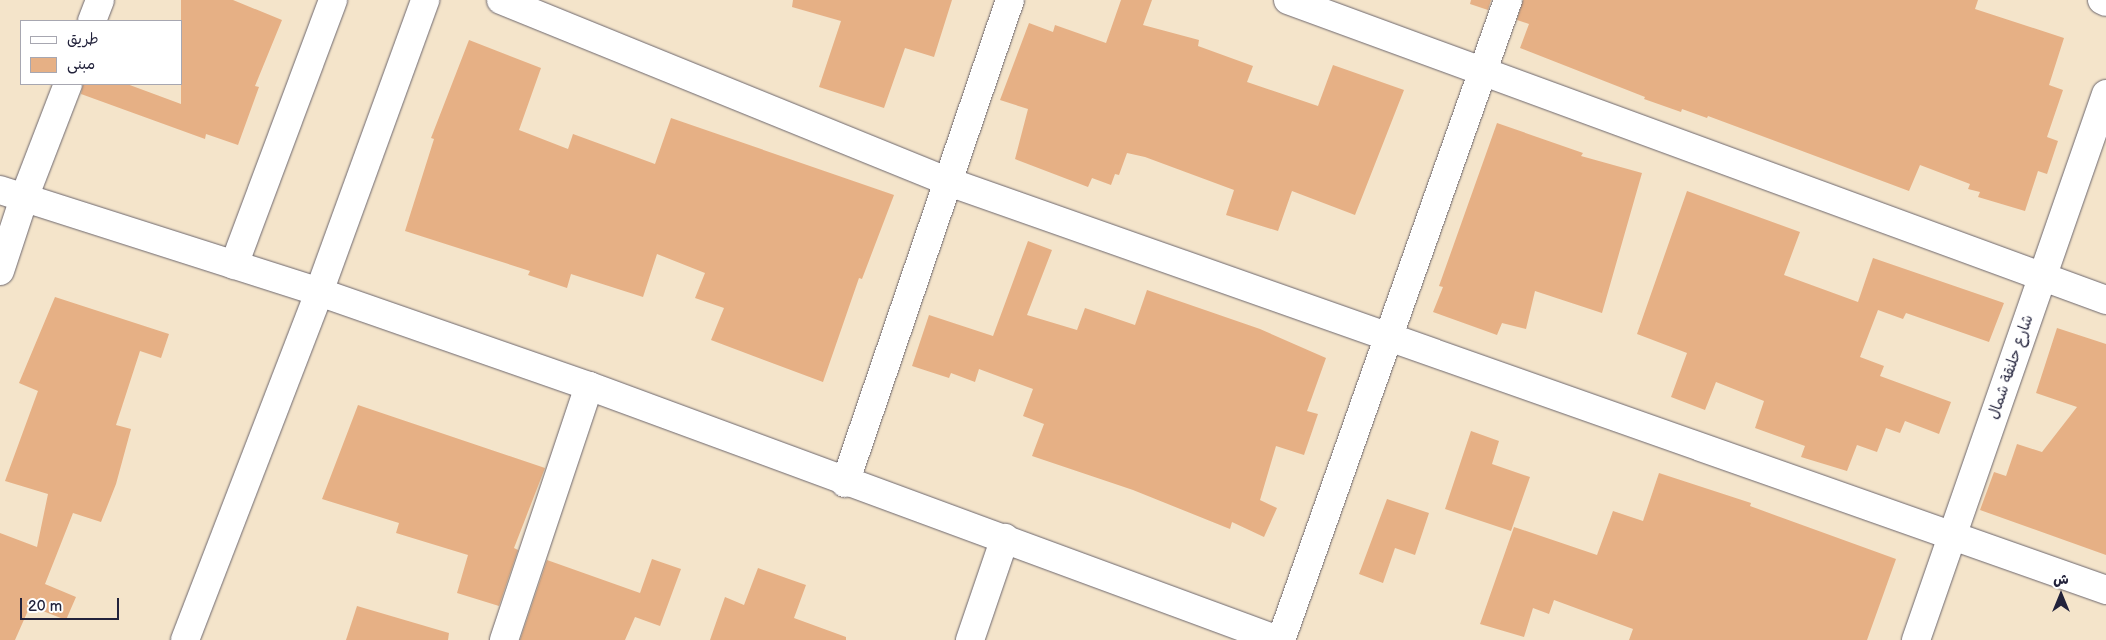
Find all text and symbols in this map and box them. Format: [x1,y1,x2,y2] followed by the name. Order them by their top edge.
[20,20,182,85] legend
[67,30,99,49] text: طريق
[67,55,95,74] text: مبنى
[1985,312,2037,422] street label: شارع حلنقة شمال
[2036,570,2086,620] north arrow
[2053,571,2069,588] text: ش
[22,588,121,620] scale bar
[28,597,62,616] text: 20 m

